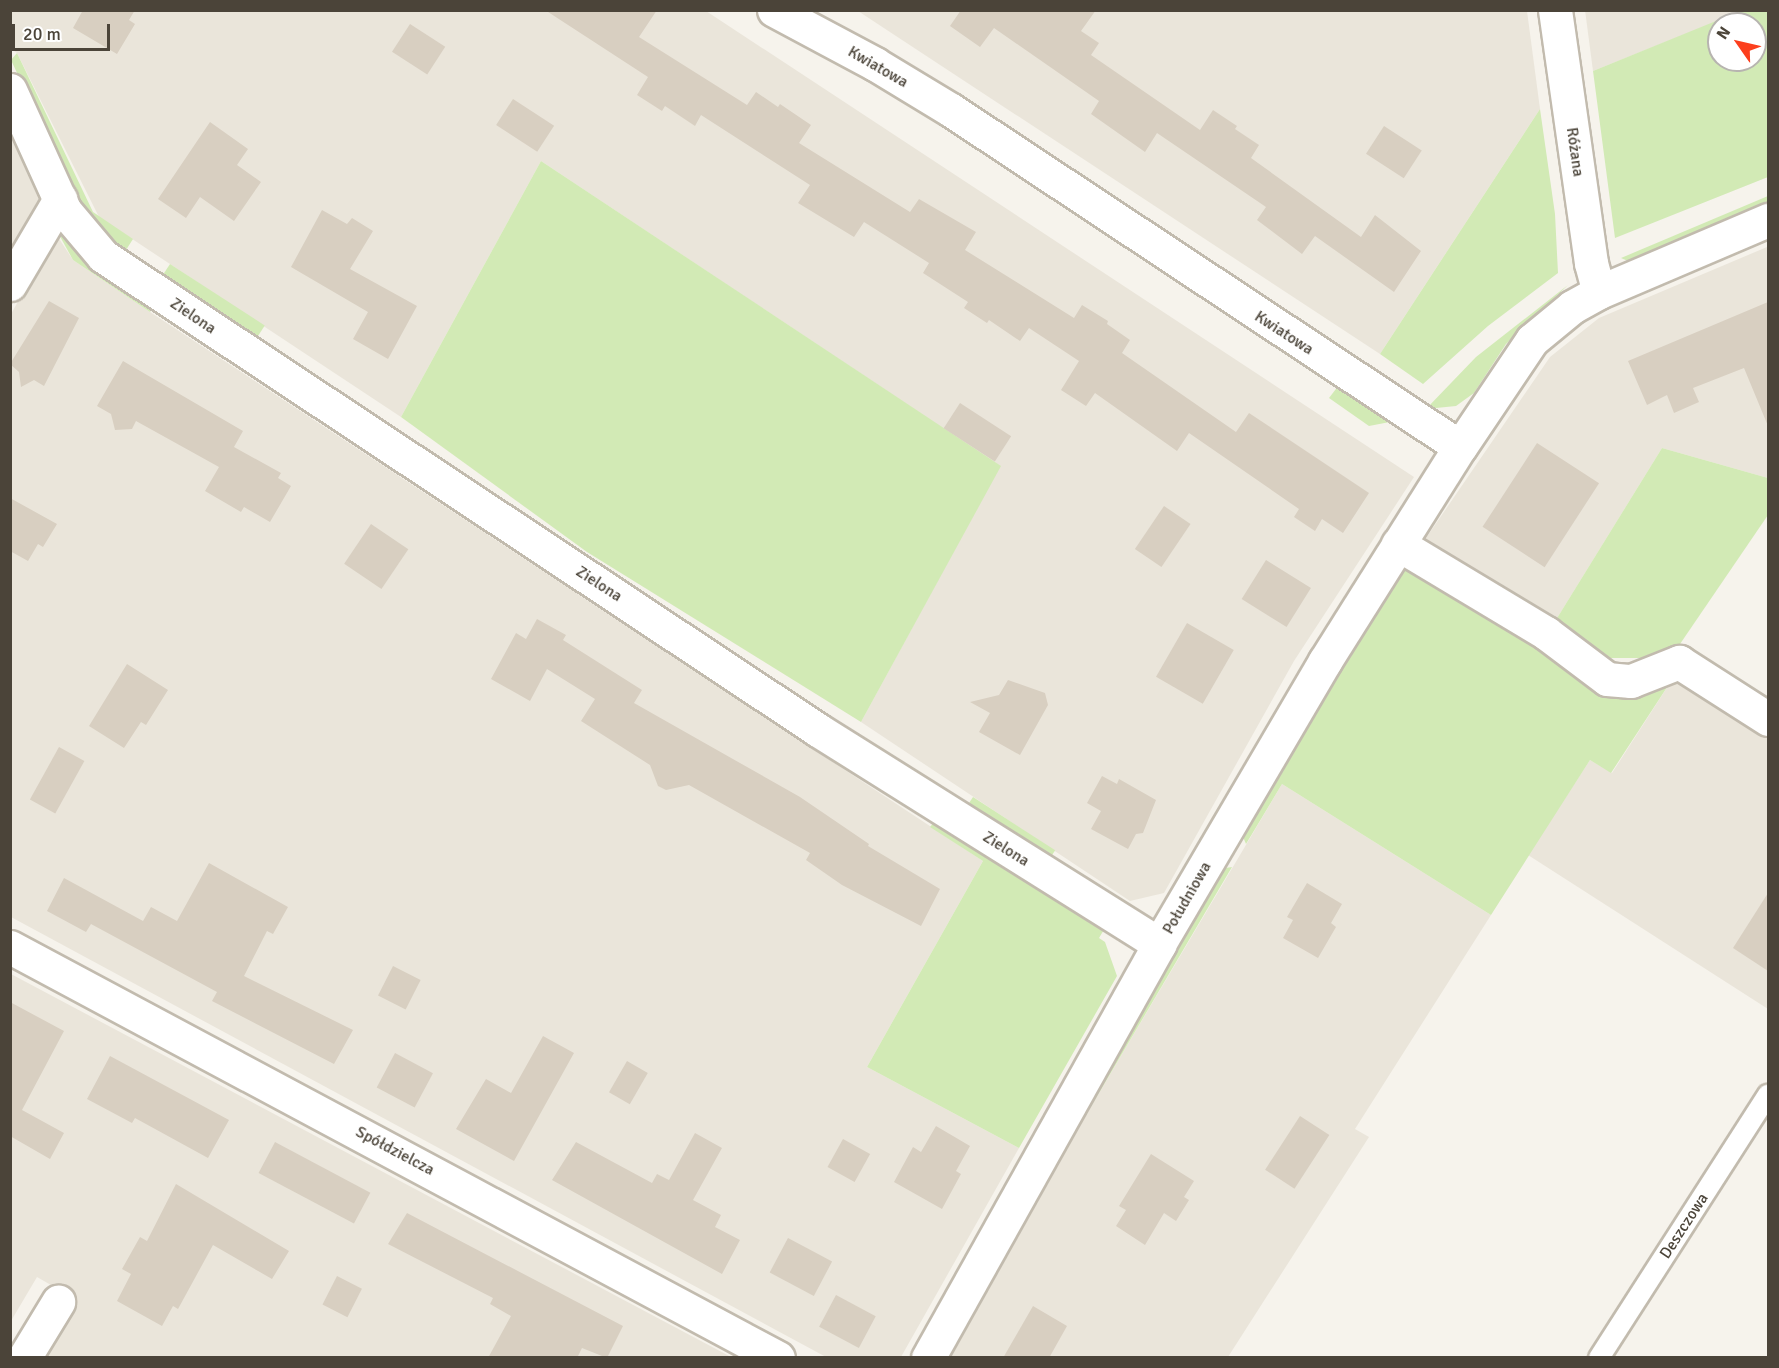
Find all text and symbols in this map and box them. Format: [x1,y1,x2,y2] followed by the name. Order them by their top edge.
[15,12,112,50] scale bar
[1707,12,1767,72] north arrow
[23,23,61,45] text: 20 m
[1712,23,1735,43] text: N
[844,42,912,92] street label: Kwiatowa
[1562,126,1588,178] street label: Różana
[166,294,220,338] street label: Zielona
[1251,307,1317,359] street label: Kwiatowa
[572,562,626,606] street label: Zielona
[979,827,1033,871] street label: Zielona
[1159,858,1215,938] street label: Południowa
[352,1122,438,1180] street label: Spółdzielcza
[1656,1190,1712,1262] street label: Deszczowa

